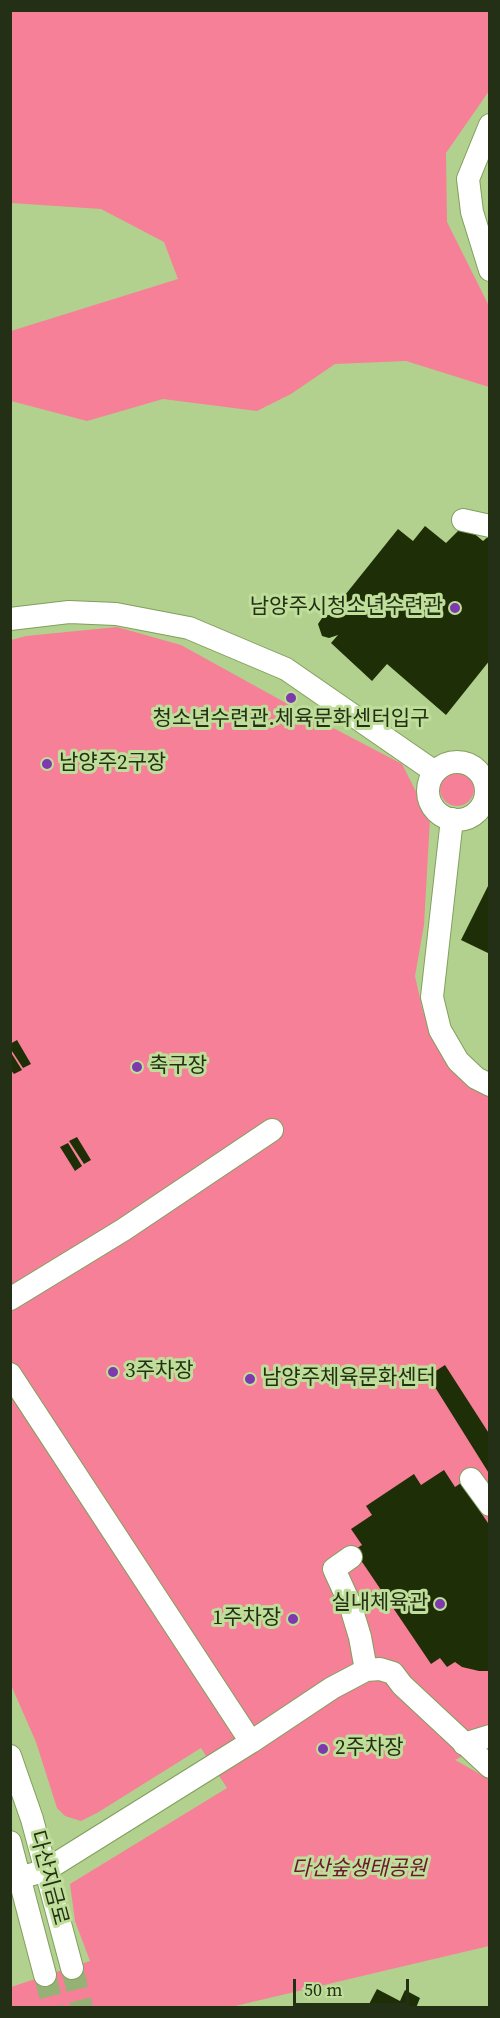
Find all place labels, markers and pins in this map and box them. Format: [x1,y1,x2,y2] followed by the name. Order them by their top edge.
[250,595,443,621] place label: 남양주시청소년수련관
[448,601,462,615] marker: 남양주시청소년수련관
[284,691,298,705] marker: 청소년수련관.체육문화센터입구
[153,707,429,733] place label: 청소년수련관.체육문화센터입구
[59,751,166,777] place label: 남양주2구장
[40,757,54,771] marker: 남양주2구장
[149,1054,207,1080] place label: 축구장
[130,1060,144,1074] marker: 축구장
[125,1359,193,1385] place label: 3주차장
[106,1365,120,1379] marker: 3주차장
[262,1366,436,1392] place label: 남양주체육문화센터
[243,1372,257,1386] marker: 남양주체육문화센터
[331,1591,428,1617] place label: 실내체육관
[433,1597,447,1611] marker: 실내체육관
[213,1606,281,1632] place label: 1주차장
[286,1612,300,1626] marker: 1주차장
[335,1736,403,1762] place label: 2주차장
[316,1742,330,1756] marker: 2주차장

